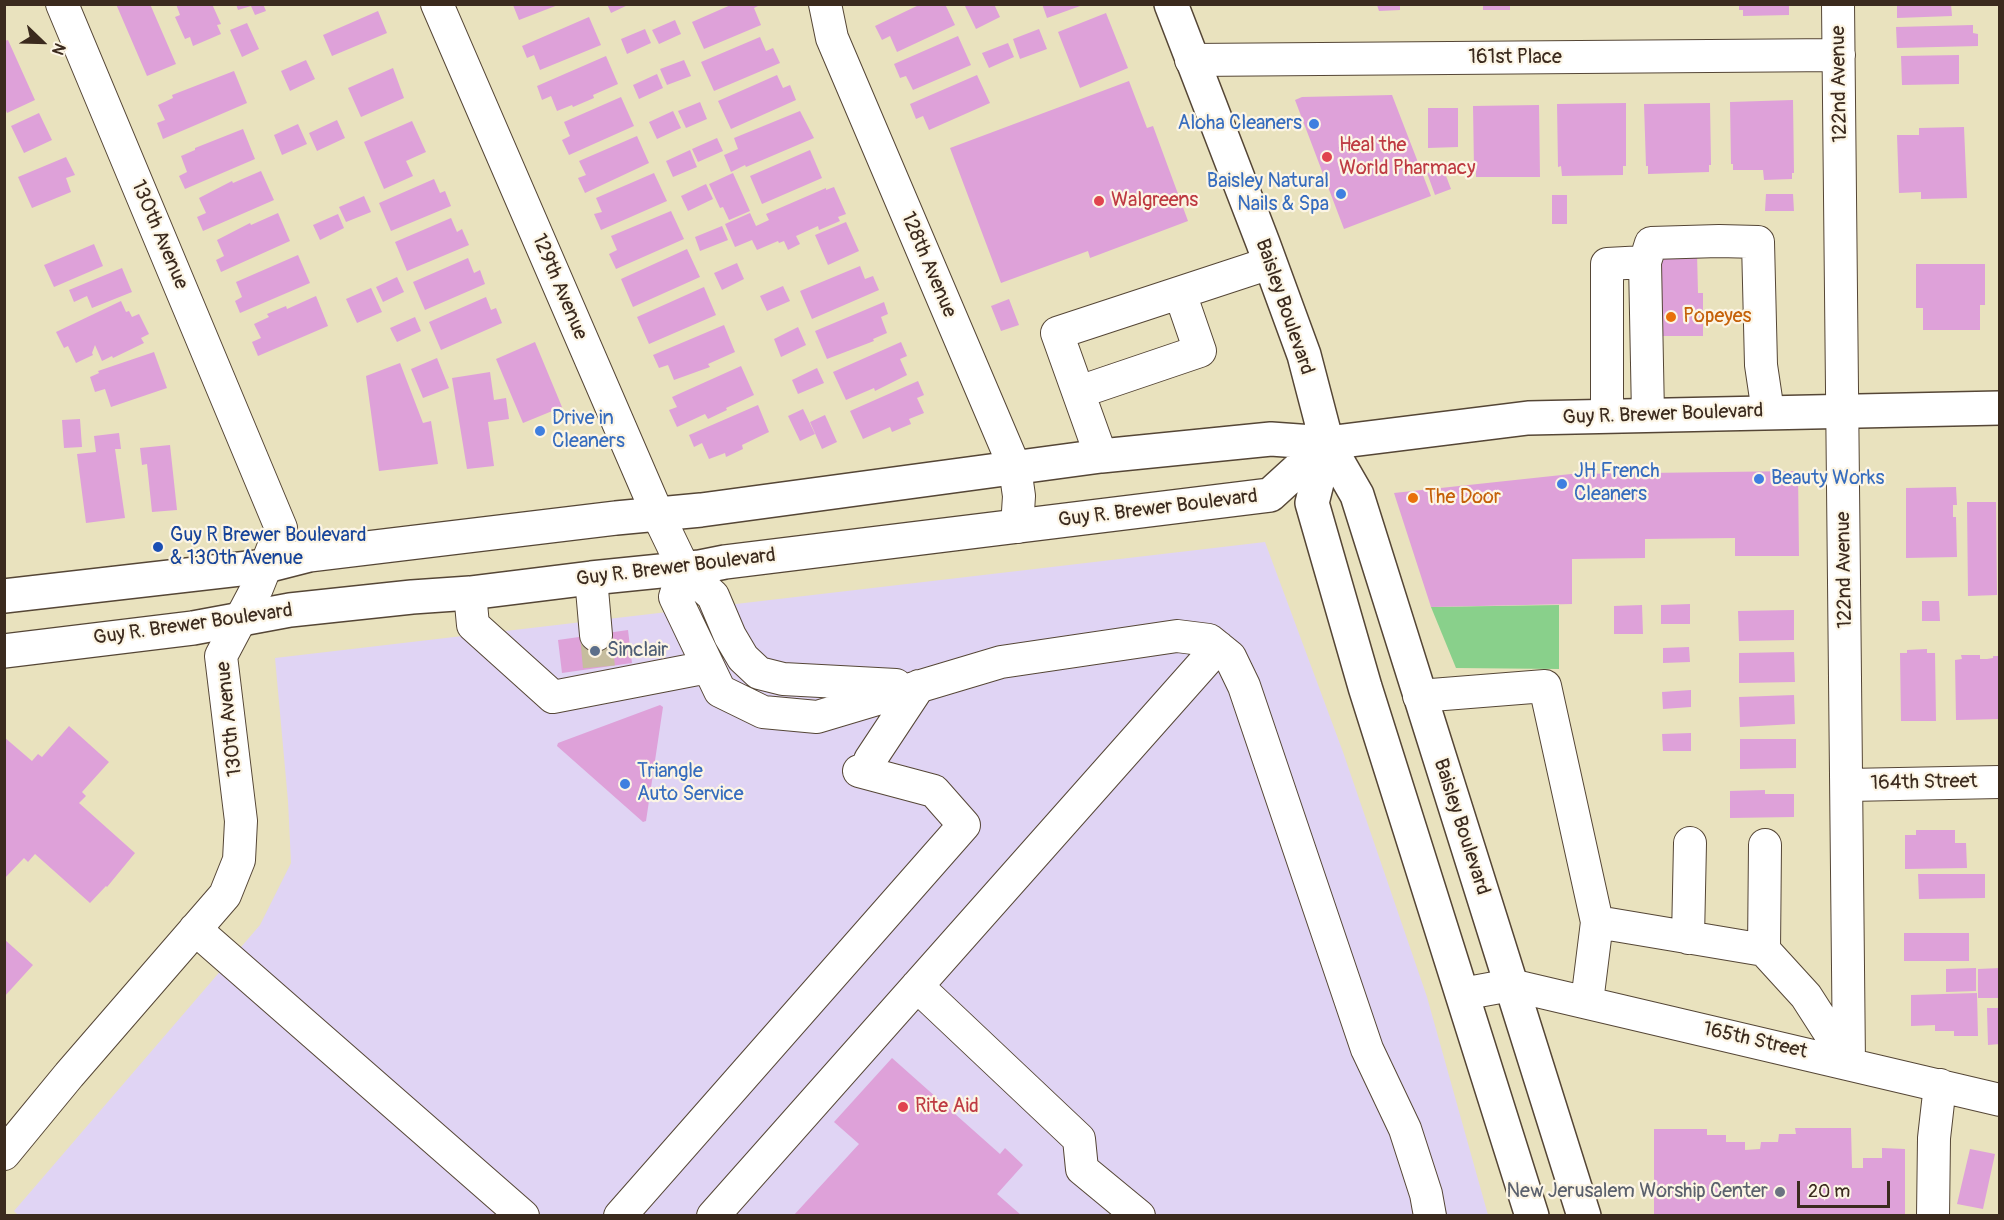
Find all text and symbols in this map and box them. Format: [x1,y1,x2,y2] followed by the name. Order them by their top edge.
[12,12,72,72] north arrow
[1827,25,1853,143] street label: 122nd Avenue
[47,40,70,58] text: N
[1468,46,1562,70] street label: 161st Place
[1178,112,1302,136] place label: Aloha Cleaners
[1307,117,1321,131] marker: Aloha Cleaners
[1339,134,1475,181] place label: Heal the World Pharmacy
[1320,150,1334,164] marker: Heal the World Pharmacy
[1207,170,1329,217] place label: Baisley Natural Nails & Spa
[125,177,193,293] street label: 130th Avenue
[1334,187,1348,201] marker: Baisley Natural Nails & Spa
[1111,189,1198,213] place label: Walgreens
[1092,194,1106,208] marker: Walgreens
[895,209,961,321] street label: 128th Avenue
[526,231,592,343] street label: 129th Avenue
[1250,236,1318,378] street label: Baisley Boulevard
[1683,305,1751,329] place label: Popeyes
[1664,310,1678,324] marker: Popeyes
[1562,400,1764,430] street label: Guy R. Brewer Boulevard
[552,407,625,454] place label: Drive in Cleaners
[533,424,547,438] marker: Drive in Cleaners
[1574,460,1660,507] place label: JH French Cleaners
[1771,467,1884,491] place label: Beauty Works
[1752,472,1766,486] marker: Beauty Works
[1555,477,1569,491] marker: JH French Cleaners
[1057,485,1259,533] street label: Guy R. Brewer Boulevard
[1425,486,1501,510] place label: The Door
[1406,491,1420,505] marker: The Door
[1832,511,1858,629] street label: 122nd Avenue
[170,524,366,571] place label: Guy R Brewer Boulevard & 130th Avenue
[151,540,165,554] marker: Guy R Brewer Boulevard & 130th Avenue
[575,544,777,592] street label: Guy R. Brewer Boulevard
[92,599,294,651] street label: Guy R. Brewer Boulevard
[607,639,668,663] place label: Sinclair
[588,644,602,658] marker: Sinclair
[212,660,248,778] street label: 130th Avenue
[1428,756,1494,898] street label: Baisley Boulevard
[637,760,744,807] place label: Triangle Auto Service
[1870,770,1978,796] street label: 164th Street
[618,777,632,791] marker: Triangle Auto Service
[1701,1017,1809,1065] street label: 165th Street
[915,1095,979,1119] place label: Rite Aid
[896,1100,910,1114] marker: Rite Aid
[1800,1169,1893,1207] scale bar
[1507,1180,1768,1204] place label: New Jerusalem Worship Center
[1808,1180,1850,1203] text: 20 m
[1773,1185,1787,1199] marker: New Jerusalem Worship Center

